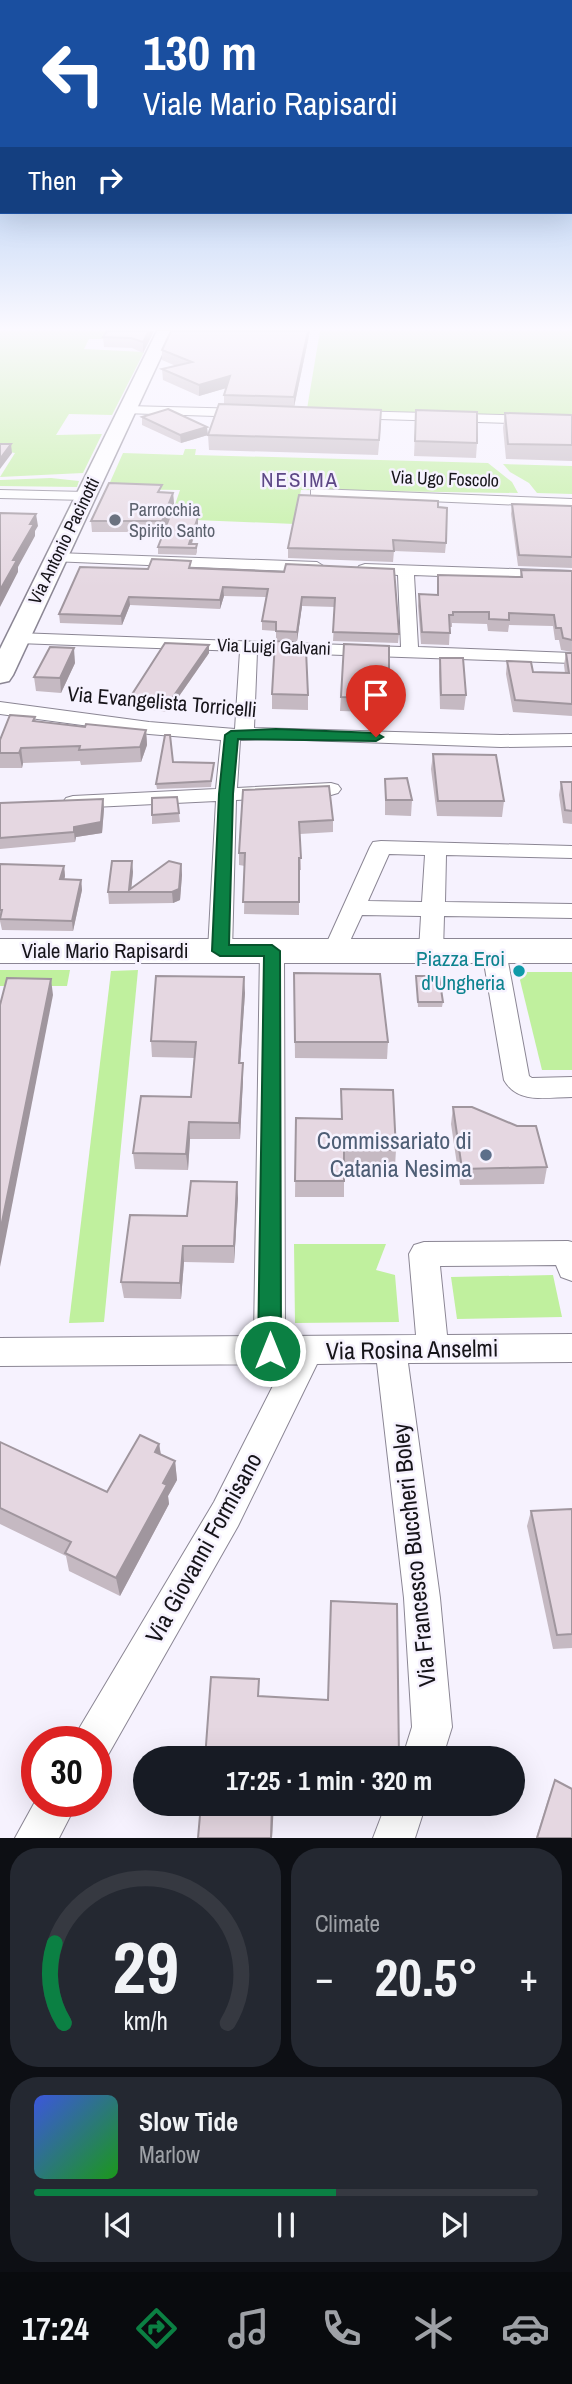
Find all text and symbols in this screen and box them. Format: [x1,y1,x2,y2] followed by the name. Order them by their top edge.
[143,19,257,85] text: 130 m
[28,28,119,119] icon: left
[143,82,398,125] text: Viale Mario Rapisardi
[91,161,129,199] icon: right
[28,163,77,198] text: Then
[391,464,499,493] street label: Via Ugo Foscolo
[261,465,339,494] district label: NESIMA
[22,473,105,608] street label: Via Antonio Pacinotti
[129,497,215,543] place label: Parrocchia Spirito Santo
[107,512,123,528] marker: Parrocchia Spirito Santo
[217,632,331,661] street label: Via Luigi Galvani
[346,665,406,737] pin
[357,676,395,714] icon: arrive
[66,679,258,724] street label: Via Evangelista Torricelli
[21,936,189,965] street label: Viale Mario Rapisardi
[416,944,505,997] place label: Piazza Eroi d'Ungheria
[511,963,527,979] marker: Piazza Eroi d'Ungheria
[317,1124,472,1184] place label: Commissariato di Catania Nesima
[478,1147,494,1163] marker: Commissariato di Catania Nesima
[233,1314,307,1388] position arrow
[325,1331,499,1367] street label: Via Rosina Anselmi
[383,1422,443,1688] street label: Via Francesco Buccheri Boley
[137,1447,269,1648] street label: Via Giovanni Formisano
[21,1726,112,1817] speed limit sign: 30
[226,1763,432,1798] text: 17:25 · 1 min · 320 m
[315,1908,380,1939] text: Climate
[112,1919,179,2017] text: 29
[375,1942,478,2012] text: 20.5°
[315,1952,333,2003] text: −
[520,1952,538,2003] text: +
[123,2004,168,2038] text: km/h
[139,2104,238,2139] text: Slow Tide
[139,2139,200,2170] text: Marlow
[99,2206,137,2244] icon: previous
[267,2206,305,2244] icon: pause
[435,2206,473,2244] icon: next
[132,2304,181,2353] icon: directions
[224,2304,273,2353] icon: music
[317,2304,366,2353] icon: phone
[409,2304,458,2353] icon: climate
[501,2304,550,2353] icon: car
[22,2307,89,2350] text: 17:24

